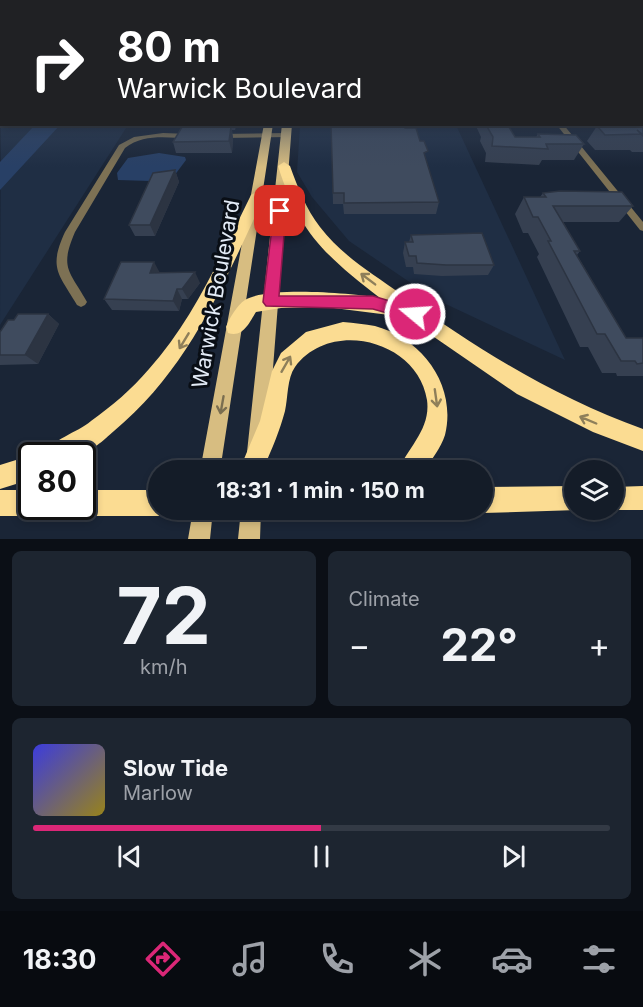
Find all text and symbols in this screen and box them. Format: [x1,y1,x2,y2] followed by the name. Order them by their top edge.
[117,21,221,72] text: 80 m
[18,24,96,102] icon: right
[117,72,362,105] text: Warwick Boulevard
[254,185,305,236] pin
[263,194,296,227] icon: arrive
[187,198,244,390] street label: Warwick Boulevard
[360,273,376,286] one-way arrow
[383,282,447,346] position arrow
[178,332,190,349] one-way arrow
[281,356,293,373] one-way arrow
[430,388,441,407] one-way arrow
[216,395,227,414] one-way arrow
[580,414,598,425] one-way arrow
[18,442,96,520] speed limit sign: 80
[564,460,624,520] map controls
[564,460,624,520] button: layers
[216,477,425,503] text: 18:31 · 1 min · 150 m
[117,568,211,663] text: 72
[349,587,420,611] text: Climate
[441,617,518,672] text: 22°
[349,625,370,665] text: −
[588,625,610,665] text: +
[140,655,188,679] text: km/h
[123,755,228,781] text: Slow Tide
[123,781,193,805] text: Marlow
[113,840,146,873] icon: previous
[305,840,338,873] icon: pause
[497,840,530,873] icon: next
[142,938,184,980] icon: directions
[229,938,271,980] icon: music
[316,938,358,980] icon: phone
[404,938,446,980] icon: climate
[491,938,533,980] icon: car
[578,938,620,980] icon: filters
[23,943,97,976] text: 18:30

